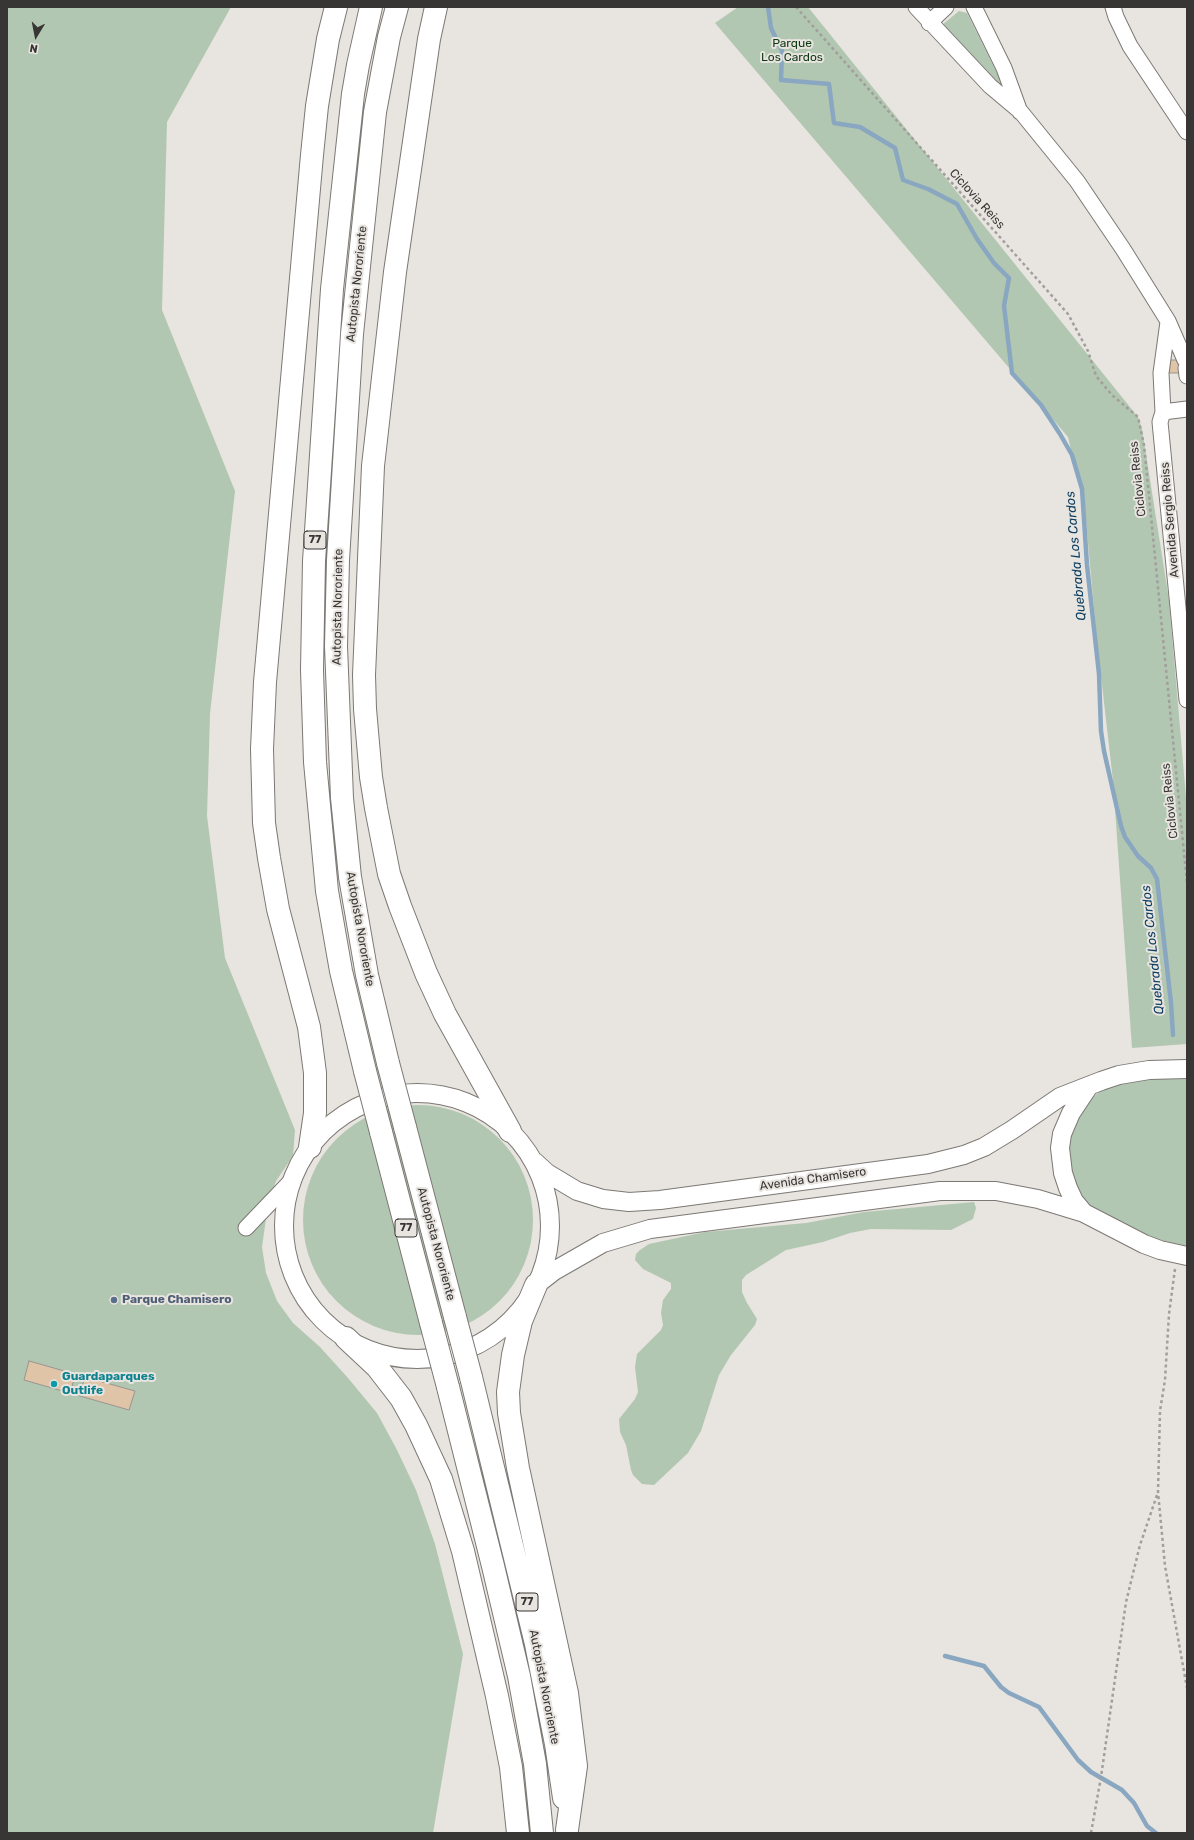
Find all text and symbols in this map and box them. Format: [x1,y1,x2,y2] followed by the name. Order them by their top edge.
[16,16,56,56] north arrow
[761,37,823,65] park label: Parque Los Cardos
[29,41,39,55] text: N
[946,166,1008,232] street label: Ciclovia Reiss
[344,225,370,343] street label: Autopista Nororiente
[1127,441,1149,517] street label: Ciclovia Reiss
[1158,462,1182,578] street label: Avenida Sergio Reiss
[1063,491,1089,621] water label: Quebrada Los Cardos
[304,531,326,549] road number: 77
[330,549,346,665] street label: Autopista Nororiente
[1159,763,1181,839] street label: Ciclovia Reiss
[343,870,377,988] street label: Autopista Nororiente
[1138,885,1168,1015] water label: Quebrada Los Cardos
[759,1164,867,1194] street label: Avenida Chamisero
[414,1186,458,1302] street label: Autopista Nororiente
[395,1219,417,1237] road number: 77
[122,1293,232,1307] place label: Parque Chamisero
[109,1295,119,1305] marker: Parque Chamisero
[62,1370,155,1398] place label: Guardaparques Outlife
[49,1379,59,1389] marker: Guardaparques Outlife
[516,1593,538,1611] road number: 77
[526,1628,562,1746] street label: Autopista Nororiente

